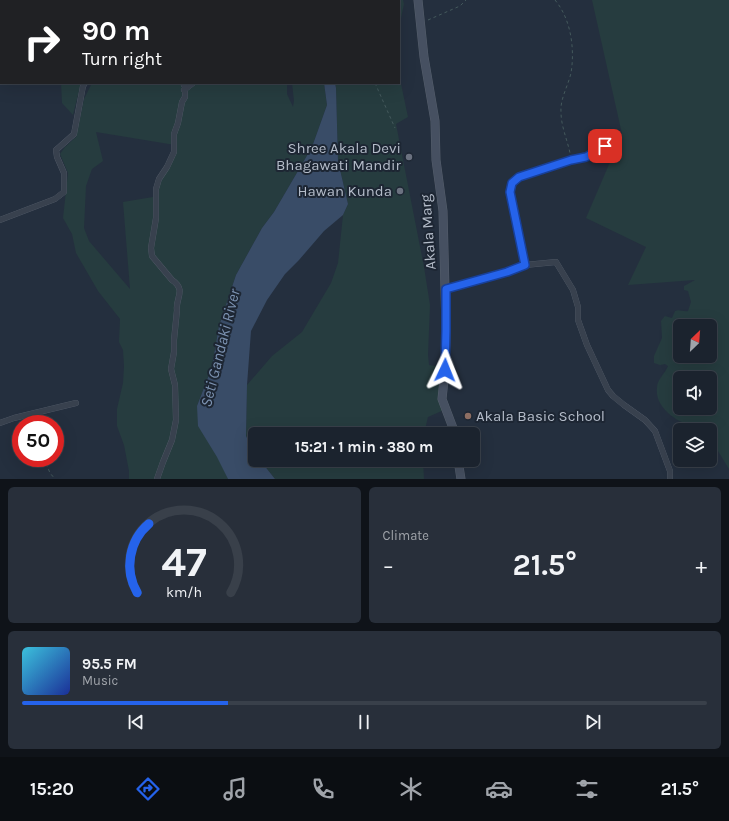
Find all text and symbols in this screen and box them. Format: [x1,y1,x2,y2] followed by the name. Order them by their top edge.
[82,14,150,47] text: 90 m
[16,16,68,68] icon: right
[82,48,162,70] text: Turn right
[588,129,622,163] pin
[594,135,616,157] icon: arrive
[276,139,402,174] place label: Shree Akala Devi Bhagawati Mandir
[404,152,414,162] marker: Shree Akala Devi Bhagawati Mandir
[298,182,392,200] place label: Hawan Kunda
[395,186,405,196] marker: Hawan Kunda
[416,193,440,271] street label: Akala Marg
[196,286,244,409] water label: Seti Gandaki River
[673,319,717,363] north arrow
[673,319,717,467] map controls
[424,349,466,391] position arrow
[673,371,717,415] button: sound
[476,407,605,425] place label: Akala Basic School
[463,411,473,421] marker: Akala Basic School
[12,415,64,467] speed limit sign: 50
[673,423,717,467] button: layers
[295,438,433,456] text: 15:21 · 1 min · 380 m
[383,528,429,543] text: Climate
[162,538,207,586] text: 47
[513,547,577,583] text: 21.5°
[383,553,394,579] text: −
[695,553,707,579] text: +
[166,584,202,601] text: km/h
[82,655,137,673] text: 95.5 FM
[82,673,118,688] text: Music
[125,711,147,733] icon: previous
[353,711,375,733] icon: pause
[582,711,604,733] icon: next
[134,775,162,803] icon: directions
[221,775,249,803] icon: music
[309,775,337,803] icon: phone
[397,775,425,803] icon: climate
[485,775,513,803] icon: car
[573,775,601,803] icon: filters
[30,778,74,800] text: 15:20
[660,778,699,800] text: 21.5°

